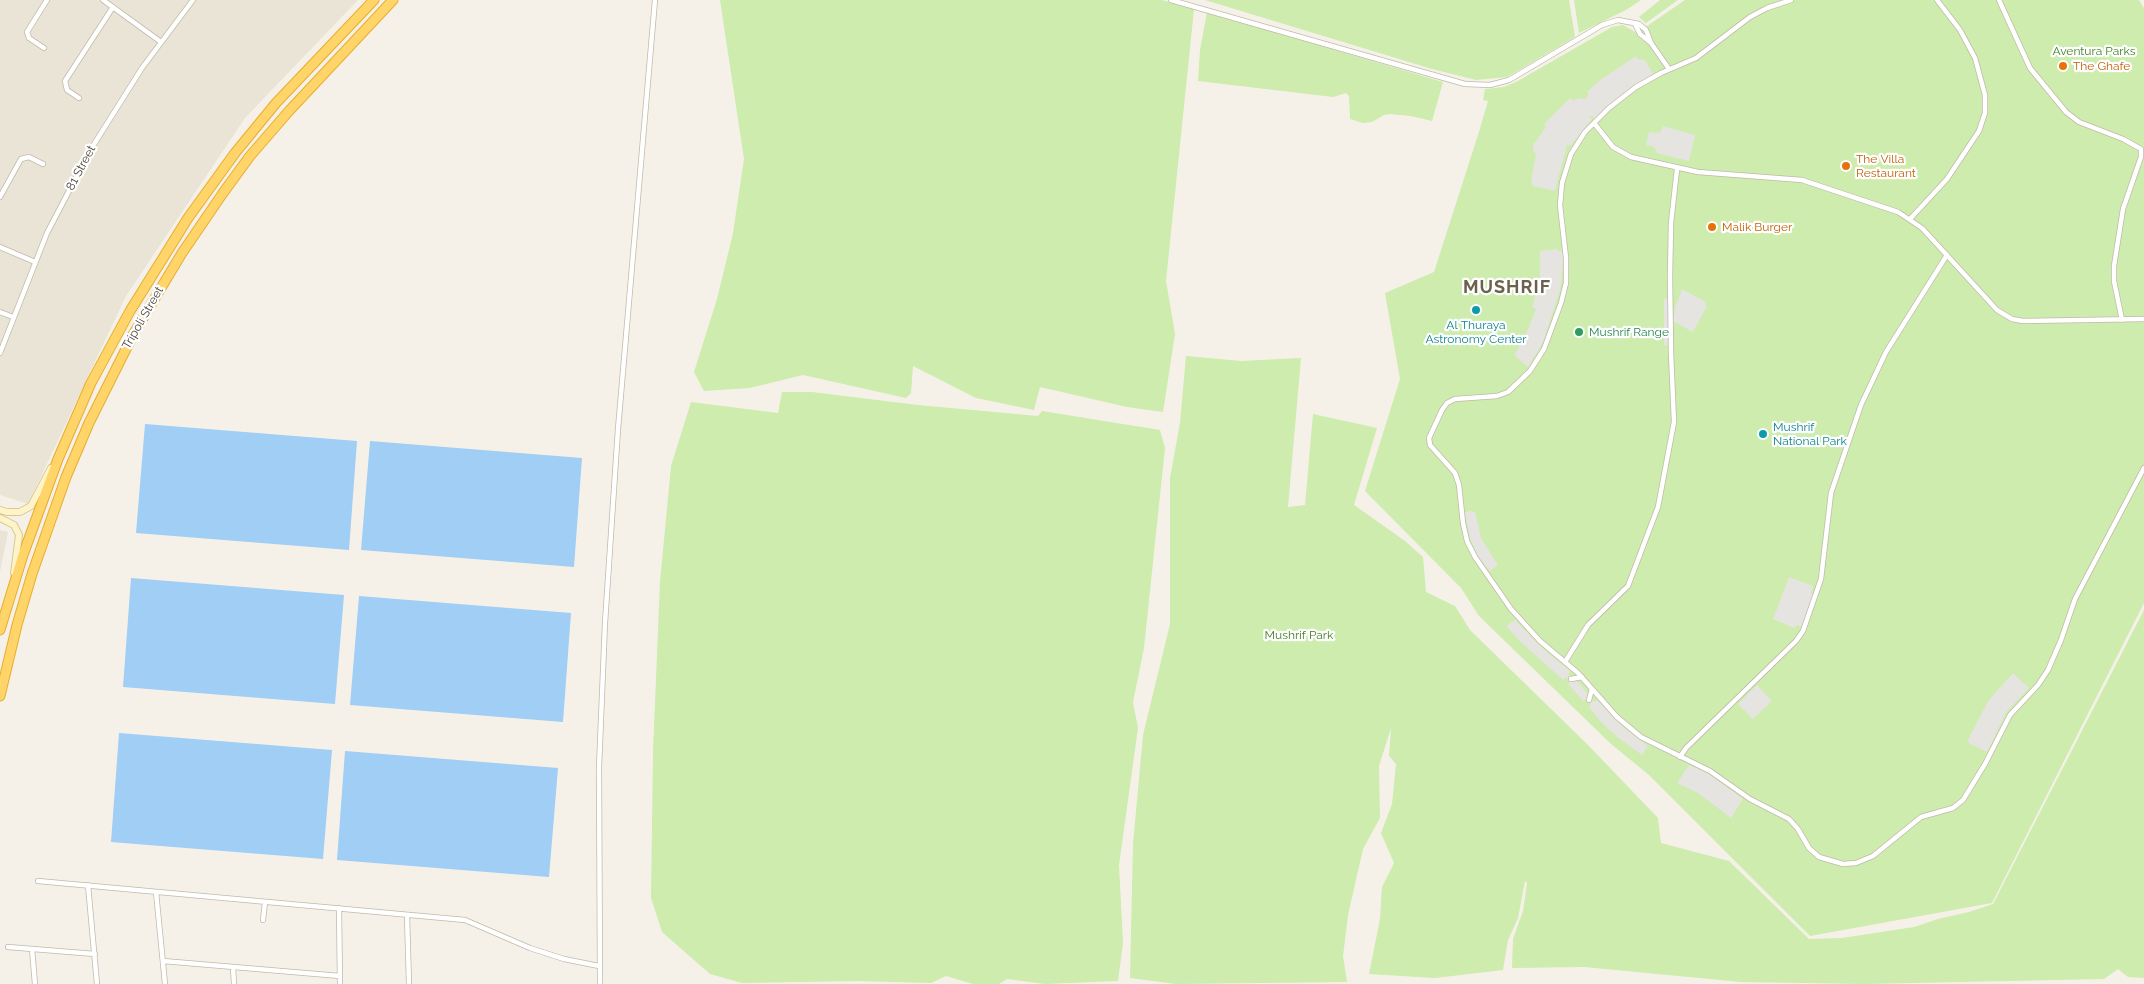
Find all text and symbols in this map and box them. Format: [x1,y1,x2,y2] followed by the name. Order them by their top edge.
[2052,44,2136,58] park label: Aventura Parks
[2073,59,2130,73] place label: The Ghafe
[2057,60,2069,72] marker: The Ghafe
[63,143,99,193] street label: 81 Street
[1856,152,1916,180] place label: The Villa Restaurant
[1840,160,1852,172] marker: The Villa Restaurant
[1722,220,1792,234] place label: Malik Burger
[1706,221,1718,233] marker: Malik Burger
[1462,277,1552,299] district label: MUSHRIF
[119,284,167,352] street label: Tripoli Street
[1470,304,1482,316] marker: Al Thuraya Astronomy Center
[1426,318,1526,346] place label: Al Thuraya Astronomy Center
[1589,325,1669,339] place label: Mushrif Range
[1573,326,1585,338] marker: Mushrif Range
[1773,420,1847,448] place label: Mushrif National Park
[1757,428,1769,440] marker: Mushrif National Park
[1265,628,1333,642] park label: Mushrif Park

